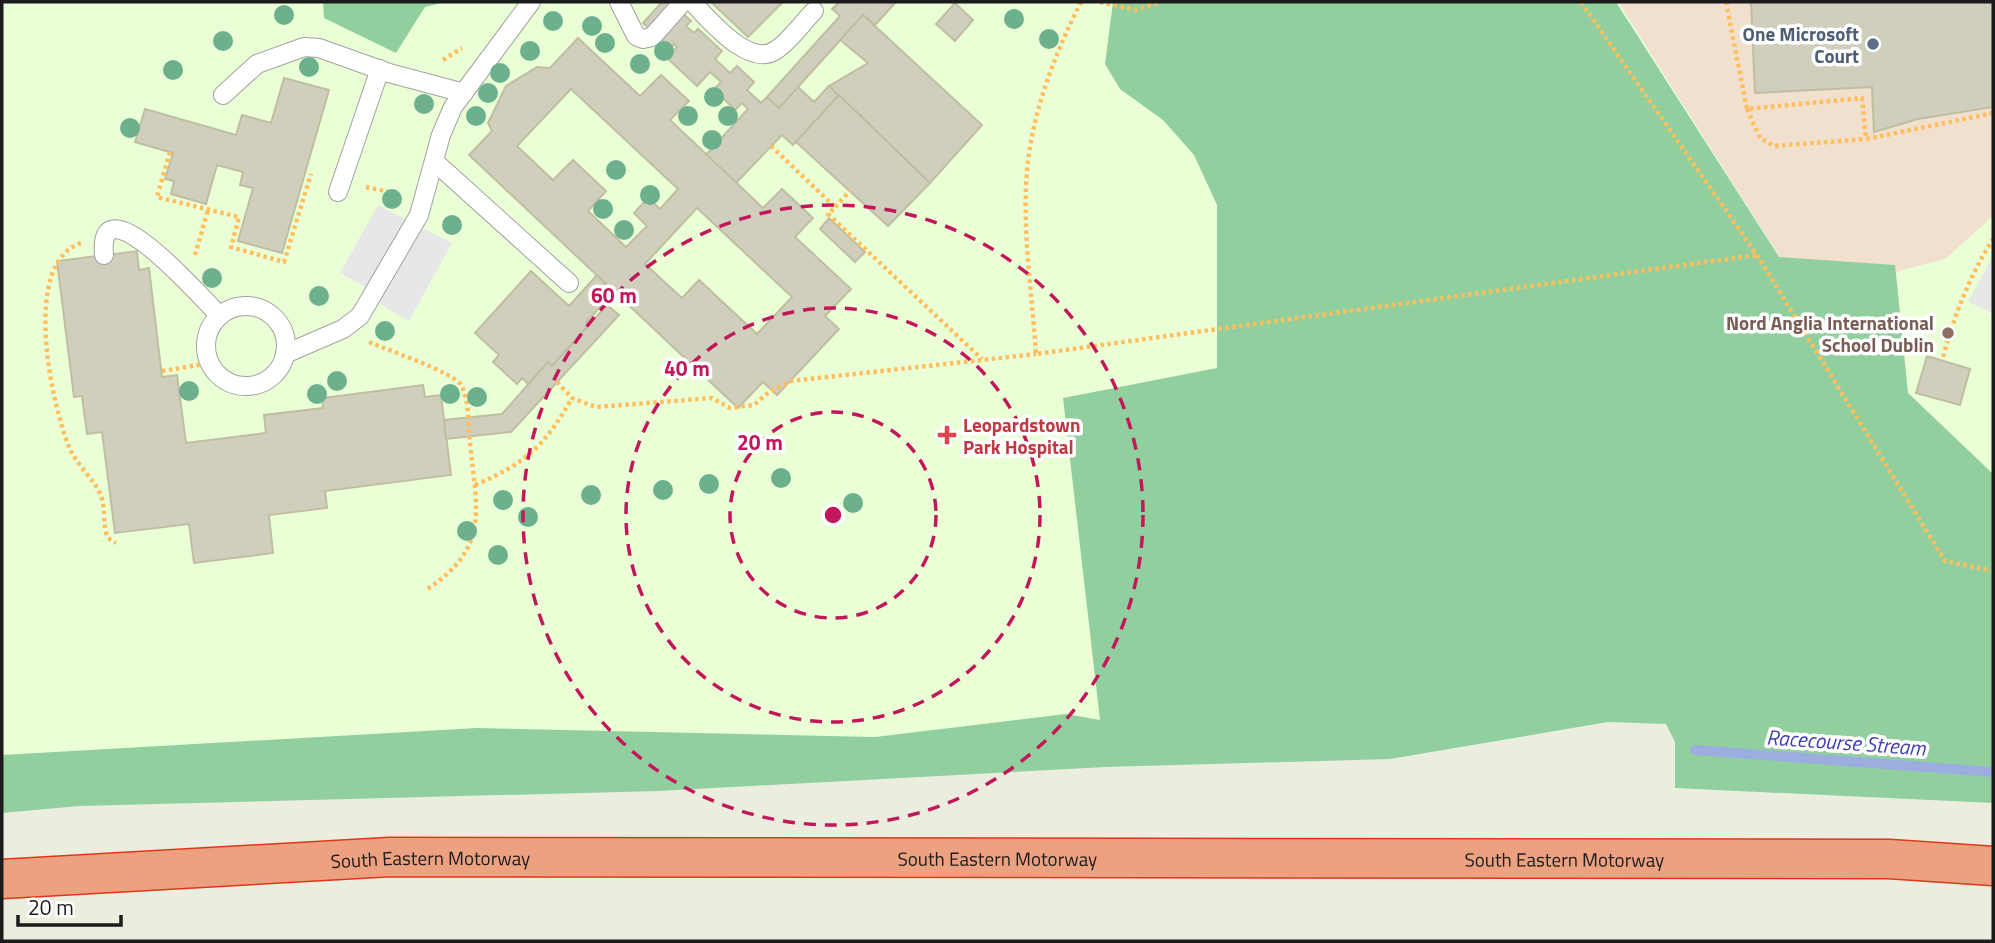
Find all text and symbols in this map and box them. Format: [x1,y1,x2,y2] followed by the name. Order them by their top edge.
[1743,19,1859,70] place label: One Microsoft Court
[1865,36,1881,52] marker: One Microsoft Court
[591,279,637,311] text: 60 m
[1726,308,1934,359] place label: Nord Anglia International School Dublin
[1940,325,1956,341] marker: Nord Anglia International School Dublin
[664,352,710,384] text: 40 m
[963,410,1080,461] place label: Leopardstown Park Hospital
[937,425,957,445] marker: Leopardstown Park Hospital
[737,426,783,458] text: 20 m
[821,503,845,527] centre of rings
[1765,720,1927,764] water label: Racecourse Stream
[330,842,530,875] street label: South Eastern Motorway
[897,843,1097,872] street label: South Eastern Motorway
[1464,844,1664,873] street label: South Eastern Motorway
[18,884,121,928] scale bar
[28,891,74,923] text: 20 m

